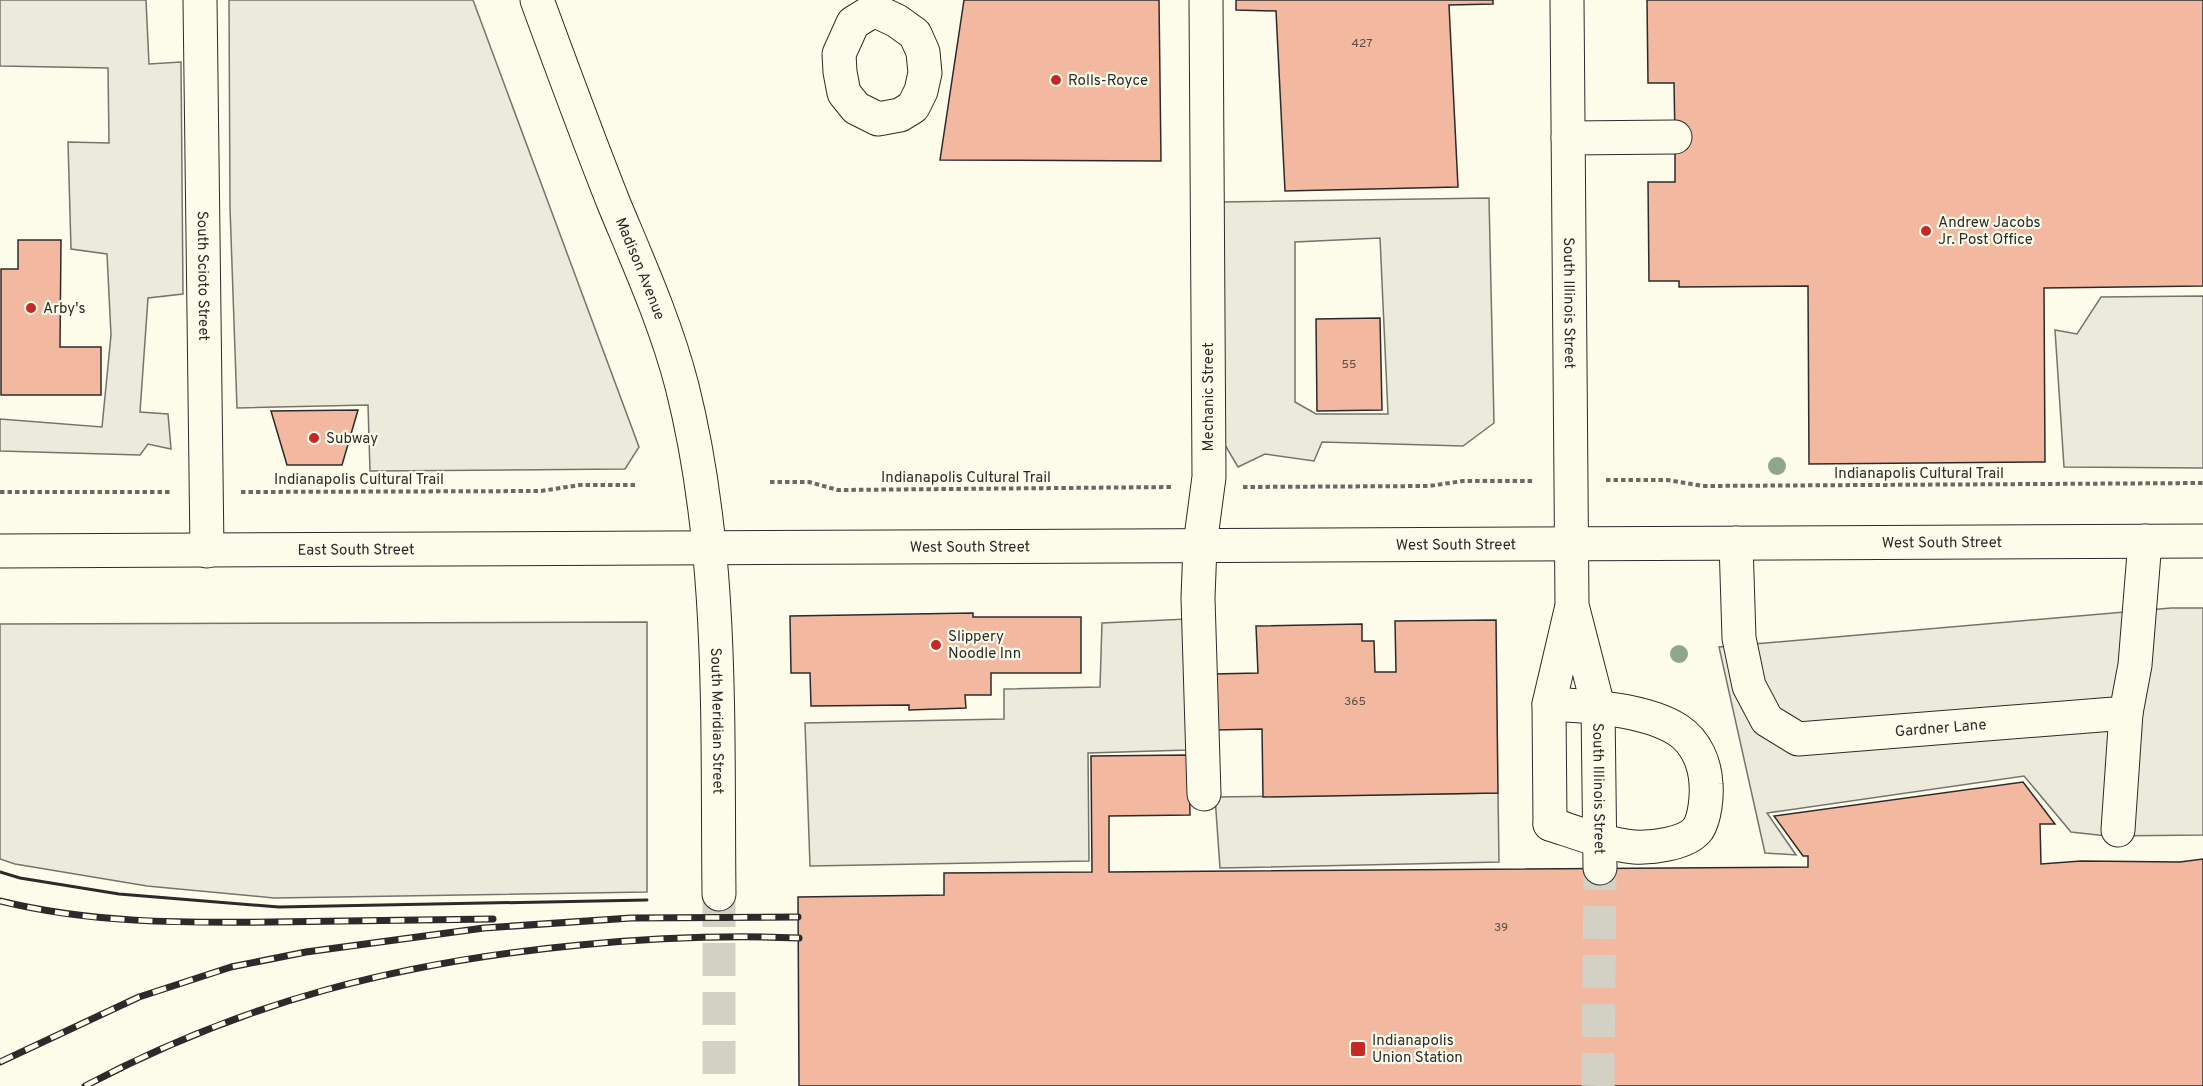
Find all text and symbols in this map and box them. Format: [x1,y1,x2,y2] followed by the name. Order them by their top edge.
[1352,36,1372,52] house number: 427
[1068,72,1148,91] place label: Rolls-Royce
[1049,73,1063,87] marker: Rolls-Royce
[192,211,212,341] street label: South Scioto Street
[1938,214,2041,250] place label: Andrew Jacobs Jr. Post Office
[610,215,668,323] street label: Madison Avenue
[1919,224,1933,238] marker: Andrew Jacobs Jr. Post Office
[1558,237,1578,369] street label: South Illinois Street
[43,300,85,319] place label: Arby's
[24,301,38,315] marker: Arby's
[1200,342,1219,452] street label: Mechanic Street
[1342,357,1356,373] house number: 55
[326,430,378,449] place label: Subway
[307,431,321,445] marker: Subway
[1834,465,2004,484] street label: Indianapolis Cultural Trail
[881,469,1051,488] street label: Indianapolis Cultural Trail
[274,471,444,490] street label: Indianapolis Cultural Trail
[1882,534,2002,553] street label: West South Street
[1396,536,1516,556] street label: West South Street
[910,538,1030,558] street label: West South Street
[297,541,415,561] street label: East South Street
[948,628,1021,664] place label: Slippery Noodle Inn
[929,638,943,652] marker: Slippery Noodle Inn
[705,647,726,794] street label: South Meridian Street
[1344,694,1366,710] house number: 365
[1894,716,1987,742] street label: Gardner Lane
[1587,723,1608,855] street label: South Illinois Street
[1494,920,1508,936] house number: 39
[1372,1032,1463,1068] place label: Indianapolis Union Station
[1349,1040,1367,1058] marker: Indianapolis Union Station

